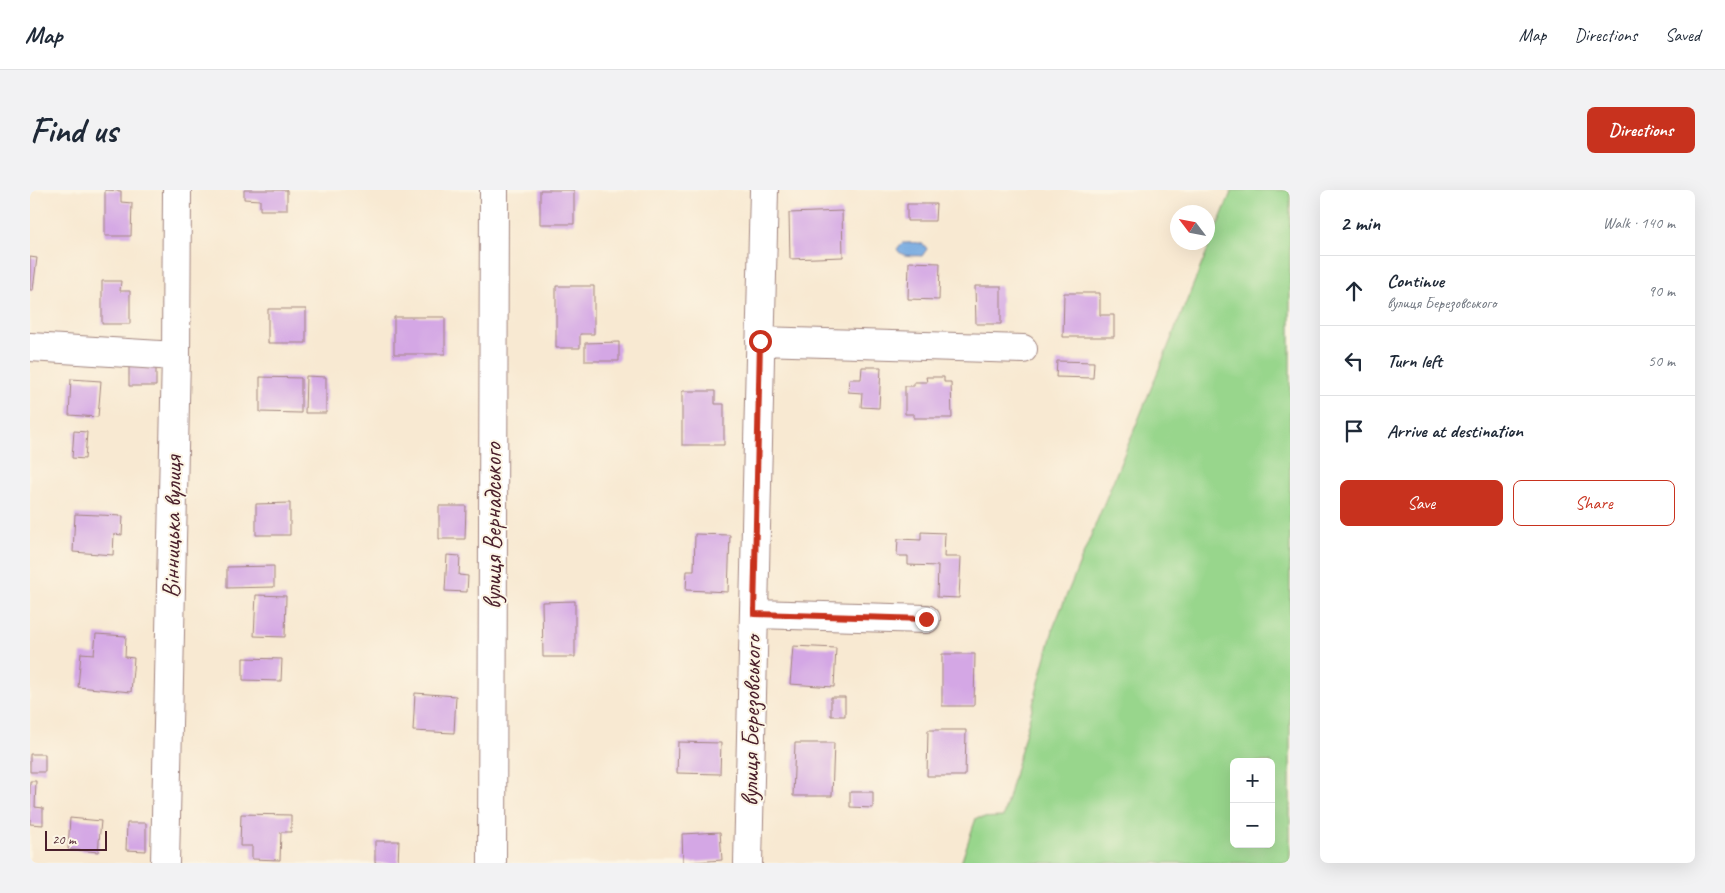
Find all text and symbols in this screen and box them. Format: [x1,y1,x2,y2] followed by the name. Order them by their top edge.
[25,20,62,50] text: Map
[1519,24,1546,46] text: Map
[1574,24,1637,46] text: Directions
[1665,24,1700,46] text: Saved
[1587,107,1695,153] button: Directions
[30,108,117,153] text: Find us
[1170,205,1215,250] north arrow
[1340,210,1380,236] text: 2 min
[1603,213,1675,233] text: Walk · 140 m
[1387,269,1444,293] text: Continue
[1340,277,1368,305] icon: ahead
[1648,281,1675,301] text: 90 m
[1387,293,1496,313] text: вулиця Березовського
[749,330,772,353] route start
[1340,347,1368,375] icon: left
[1387,349,1442,373] text: Turn left
[1648,351,1675,371] text: 50 m
[1340,417,1368,445] icon: arrive
[1387,419,1523,443] text: Arrive at destination
[477,442,509,609] street label: вулиця Вернадського
[155,453,189,598] street label: Вінницька вулиця
[1340,480,1503,526] button: Save
[1513,480,1675,526] button: Share
[915,608,938,631] route end
[734,632,769,807] street label: вулиця Березовського
[1230,758,1275,848] map controls
[1230,758,1275,803] button: +
[1230,803,1275,848] button: −
[45,828,108,851] scale bar
[52,831,76,848] text: 20 m

